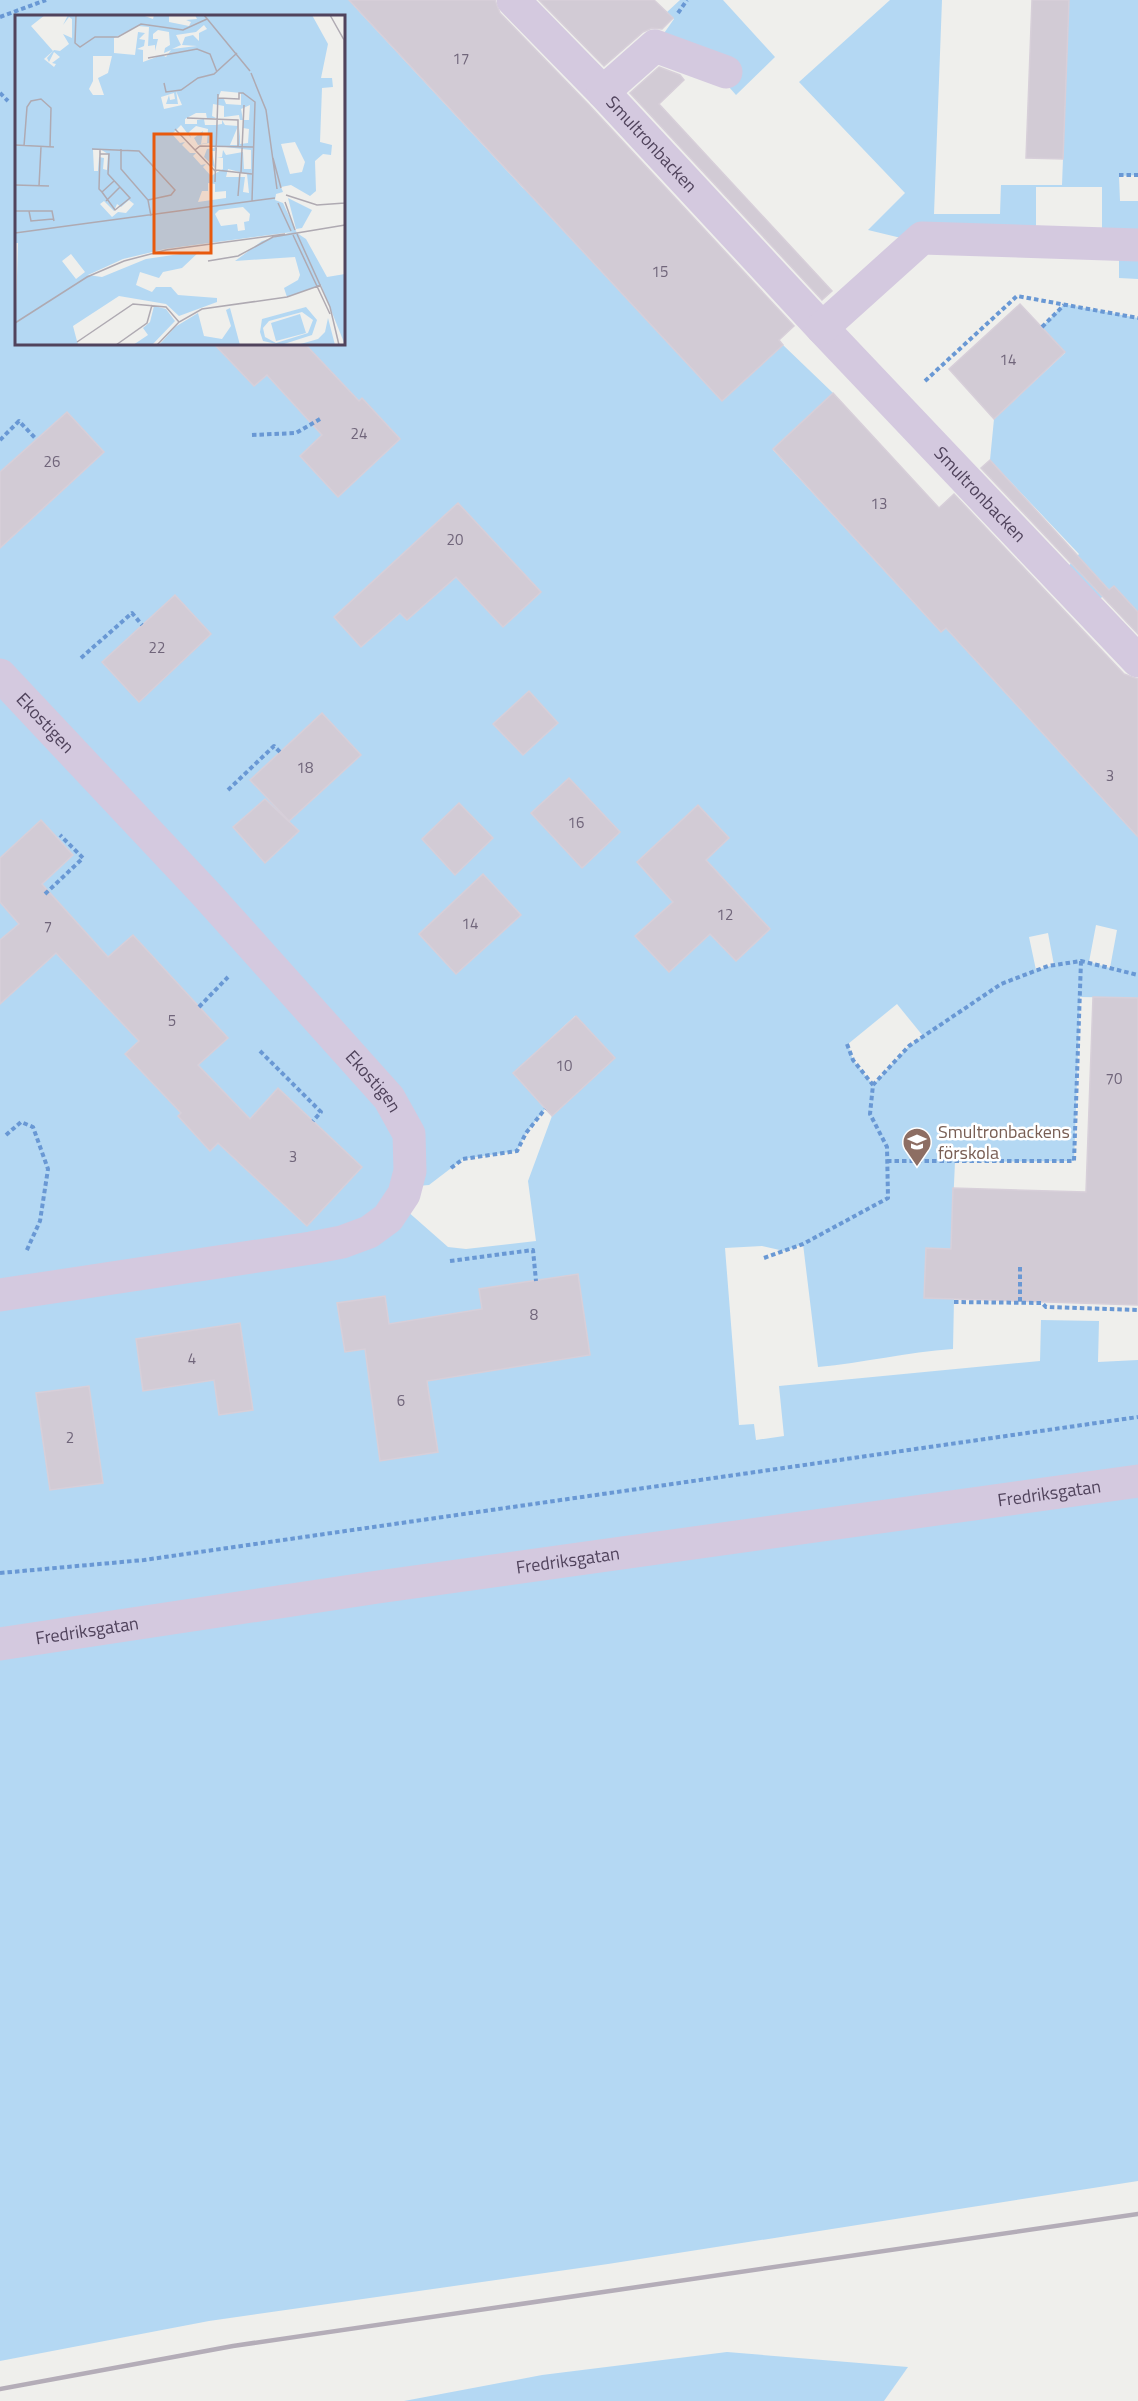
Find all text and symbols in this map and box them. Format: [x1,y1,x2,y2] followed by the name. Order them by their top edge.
[15,15,345,345] inset map
[453,47,469,70] house number: 17
[600,89,704,198] street label: Smultronbacken
[652,260,668,283] house number: 15
[1000,348,1016,371] house number: 14
[351,422,367,445] house number: 24
[928,440,1033,548] street label: Smultronbacken
[44,450,60,473] house number: 26
[871,492,887,515] house number: 13
[447,528,463,551] house number: 20
[149,636,165,659] house number: 22
[10,686,81,759] street label: Ekostigen
[297,756,313,779] house number: 18
[1106,764,1114,787] house number: 3
[568,811,584,834] house number: 16
[717,903,733,926] house number: 12
[462,912,478,935] house number: 14
[44,915,52,938] house number: 7
[168,1009,176,1032] house number: 5
[339,1044,408,1117] street label: Ekostigen
[556,1054,572,1077] house number: 10
[1106,1067,1122,1090] house number: 70
[938,1118,1070,1166] place label: Smultronbackens förskola
[901,1126,933,1168] school or university icon: Smultronbackens förskola
[289,1145,297,1168] house number: 3
[530,1303,538,1326] house number: 8
[188,1347,196,1370] house number: 4
[397,1389,405,1412] house number: 6
[66,1426,74,1449] house number: 2
[996,1472,1103,1513] street label: Fredriksgatan
[514,1539,621,1581] street label: Fredriksgatan
[33,1609,140,1652] street label: Fredriksgatan

